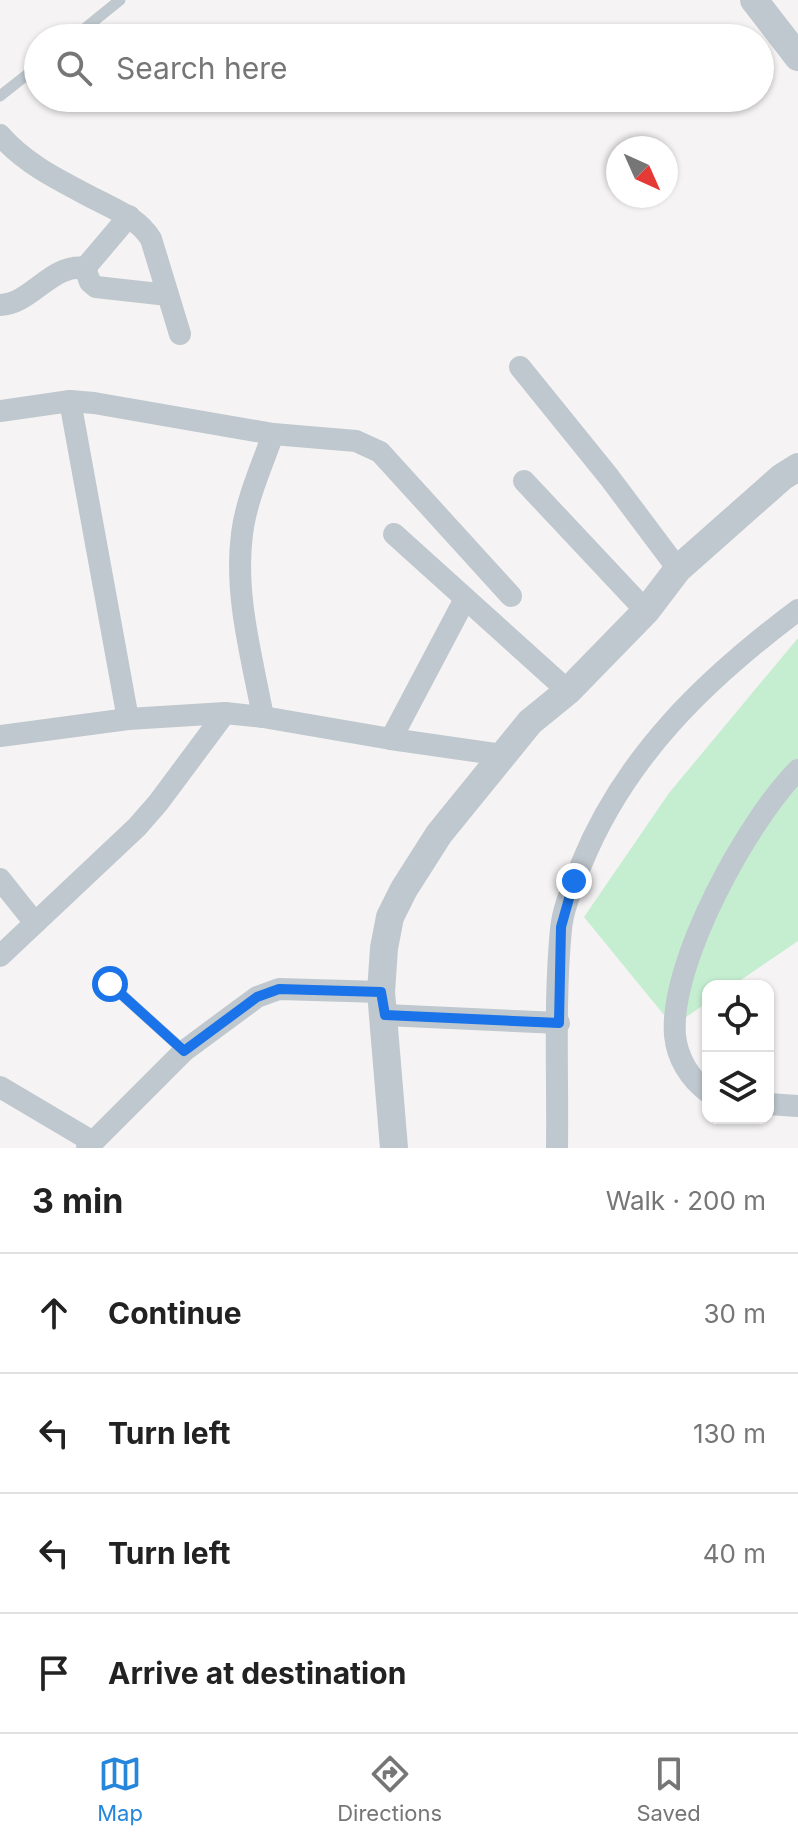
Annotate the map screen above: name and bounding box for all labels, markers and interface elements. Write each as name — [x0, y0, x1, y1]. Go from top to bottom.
search box — [24, 24, 774, 112]
icon: search — [52, 46, 96, 90]
text: Search here — [116, 50, 288, 86]
north arrow — [606, 136, 678, 208]
route end — [556, 863, 592, 899]
route start — [92, 966, 128, 1002]
map controls — [702, 980, 774, 1124]
button: locate — [702, 980, 774, 1052]
button: layers — [702, 1052, 774, 1124]
text: 3 min — [32, 1180, 123, 1221]
text: Walk · 200 m — [606, 1185, 766, 1216]
icon: ahead — [32, 1291, 76, 1335]
text: Continue — [108, 1295, 242, 1331]
text: 30 m — [703, 1298, 766, 1329]
icon: left — [32, 1411, 76, 1455]
text: Turn left — [108, 1415, 230, 1451]
text: 130 m — [693, 1418, 766, 1449]
icon: left — [32, 1531, 76, 1575]
text: Turn left — [108, 1535, 230, 1571]
text: 40 m — [703, 1538, 766, 1569]
icon: arrive — [32, 1651, 76, 1695]
text: Arrive at destination — [108, 1655, 406, 1691]
tab: Map — [97, 1752, 143, 1826]
tab: Directions — [337, 1752, 442, 1826]
tab: Saved — [636, 1752, 701, 1826]

